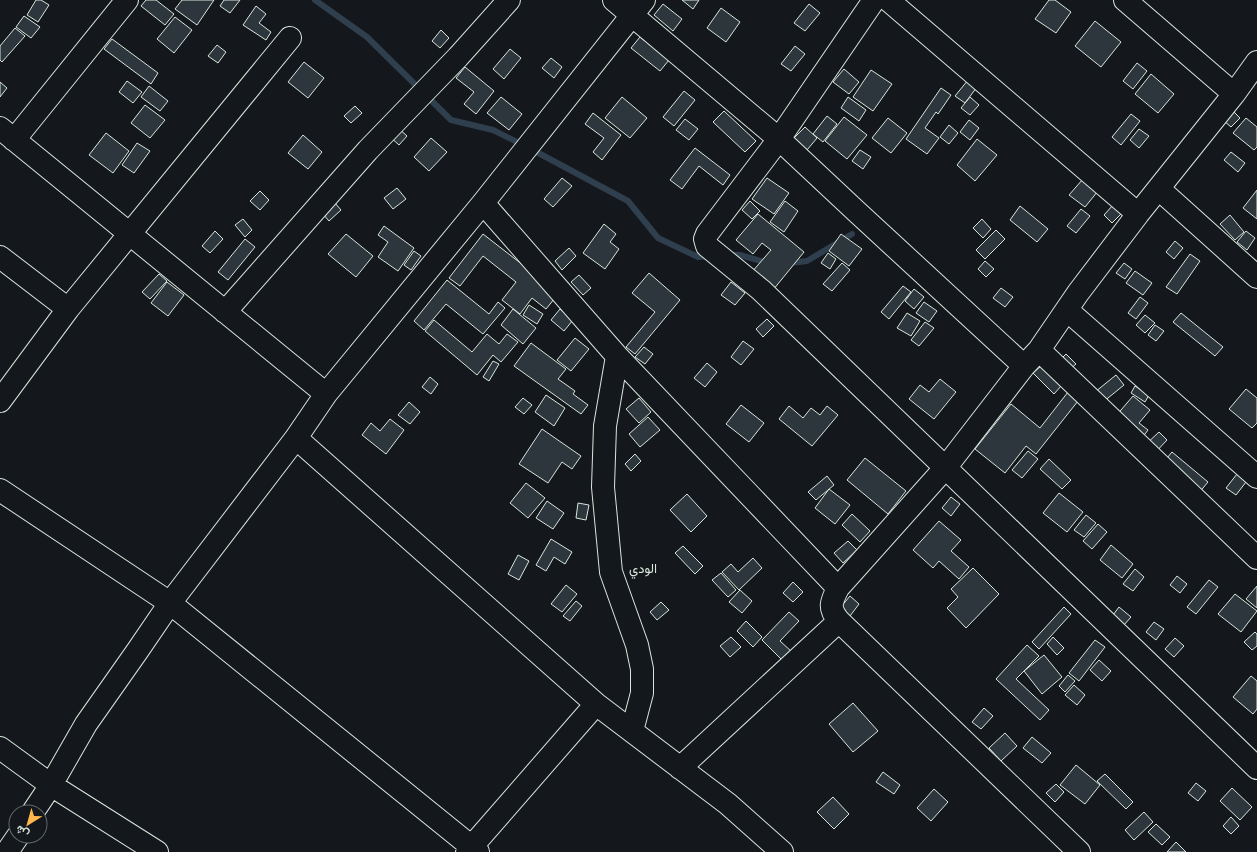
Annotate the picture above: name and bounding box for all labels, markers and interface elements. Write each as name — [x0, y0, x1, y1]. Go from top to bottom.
district label: الودي — [629, 561, 657, 579]
north arrow — [8, 804, 48, 844]
text: ش — [13, 822, 31, 841]

